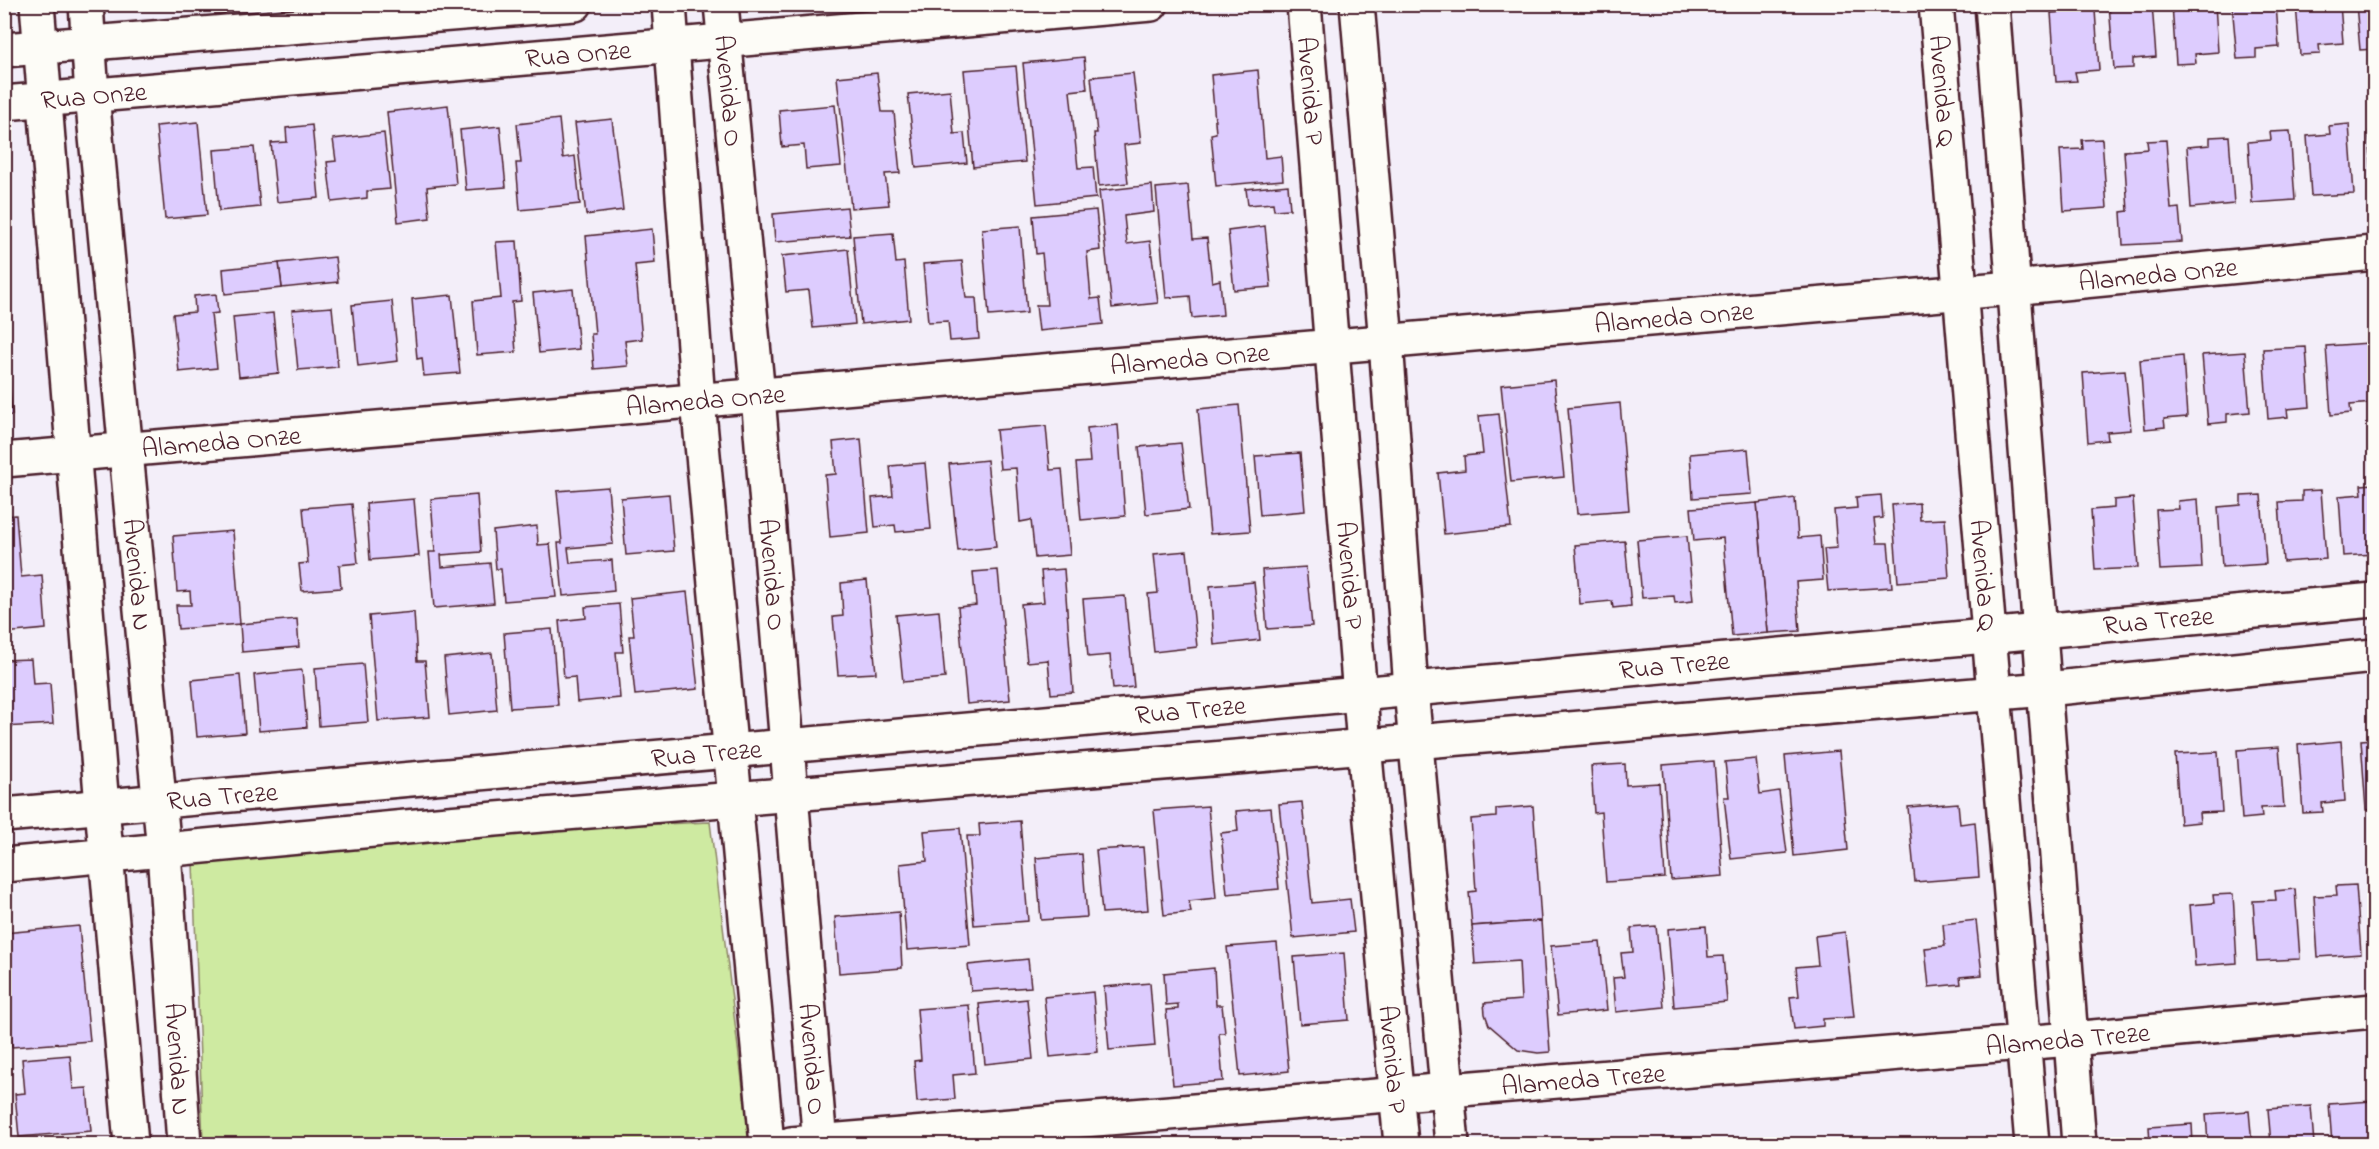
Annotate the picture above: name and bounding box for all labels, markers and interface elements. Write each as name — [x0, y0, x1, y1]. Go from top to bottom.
street label: Rua Onze — [524, 32, 634, 80]
street label: Avenida O — [702, 33, 751, 149]
street label: Avenida Q — [1917, 33, 1965, 149]
street label: Avenida P — [1285, 35, 1332, 147]
street label: Rua Onze — [39, 74, 149, 122]
street label: Alameda Onze — [2077, 249, 2241, 303]
street label: Alameda Onze — [1593, 293, 1756, 346]
street label: Alameda Onze — [1109, 335, 1272, 387]
street label: Alameda Onze — [624, 376, 788, 429]
street label: Alameda Onze — [140, 418, 304, 470]
street label: Avenida N — [110, 517, 160, 633]
street label: Avenida O — [746, 517, 794, 632]
street label: Avenida Q — [1957, 518, 2006, 633]
street label: Avenida P — [1324, 520, 1372, 631]
street label: Rua Treze — [2101, 598, 2216, 647]
street label: Rua Treze — [1617, 643, 1732, 692]
street label: Rua Treze — [1133, 687, 1249, 737]
street label: Rua Treze — [649, 731, 764, 780]
street label: Rua Treze — [165, 774, 280, 823]
street label: Avenida N — [152, 1001, 199, 1117]
street label: Avenida O — [786, 1002, 835, 1117]
street label: Avenida P — [1366, 1004, 1415, 1115]
street label: Alameda Treze — [1984, 1015, 2153, 1068]
street label: Alameda Treze — [1500, 1055, 1668, 1108]

